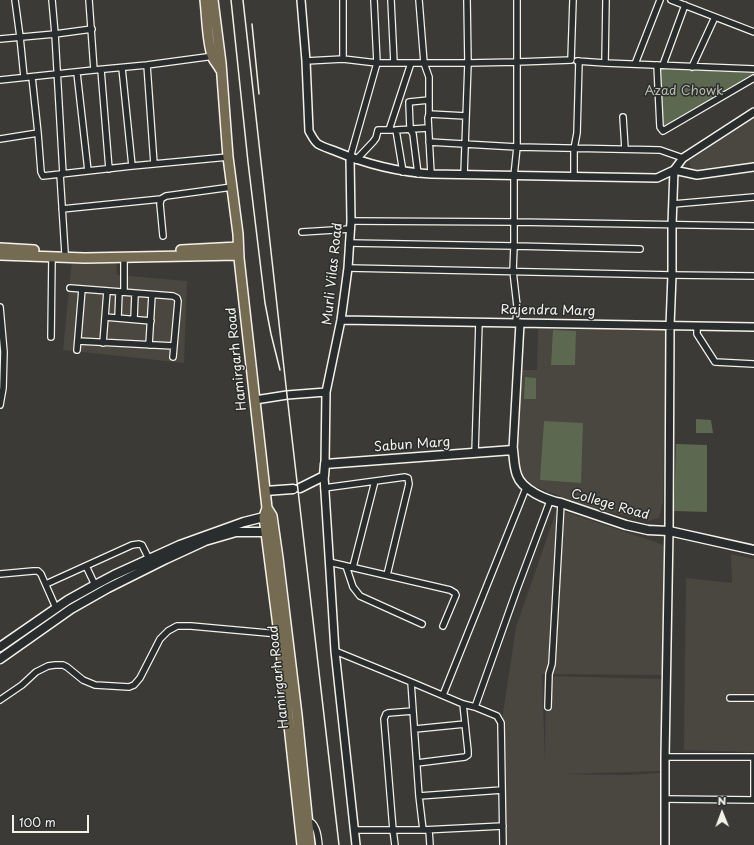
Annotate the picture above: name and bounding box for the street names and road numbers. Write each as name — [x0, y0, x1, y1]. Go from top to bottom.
street label: Murli Vilas Road — [320, 222, 346, 326]
street label: Rajendra Marg — [501, 302, 595, 320]
street label: Hamirgarh Road — [224, 307, 250, 411]
street label: Sabun Marg — [373, 435, 451, 455]
street label: College Road — [569, 486, 651, 524]
street label: Hamirgarh Road — [266, 625, 292, 729]

